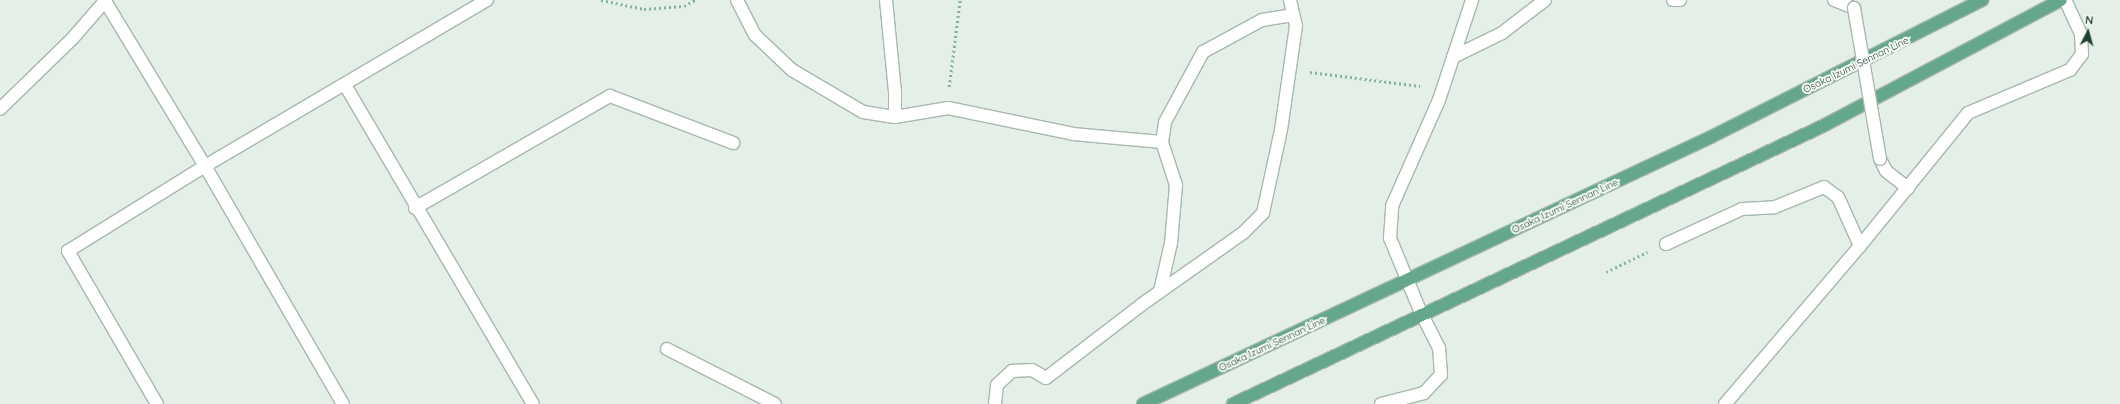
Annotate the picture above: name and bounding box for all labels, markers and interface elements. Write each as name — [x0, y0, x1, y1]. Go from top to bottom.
north arrow — [2068, 12, 2108, 52]
text: N — [2084, 13, 2094, 27]
street label: Osaka Izumi Sennan Line — [1801, 34, 1911, 96]
street label: Osaka Izumi Sennan Line — [1510, 176, 1620, 236]
street label: Osaka Izumi Sennan Line — [1217, 314, 1327, 374]

